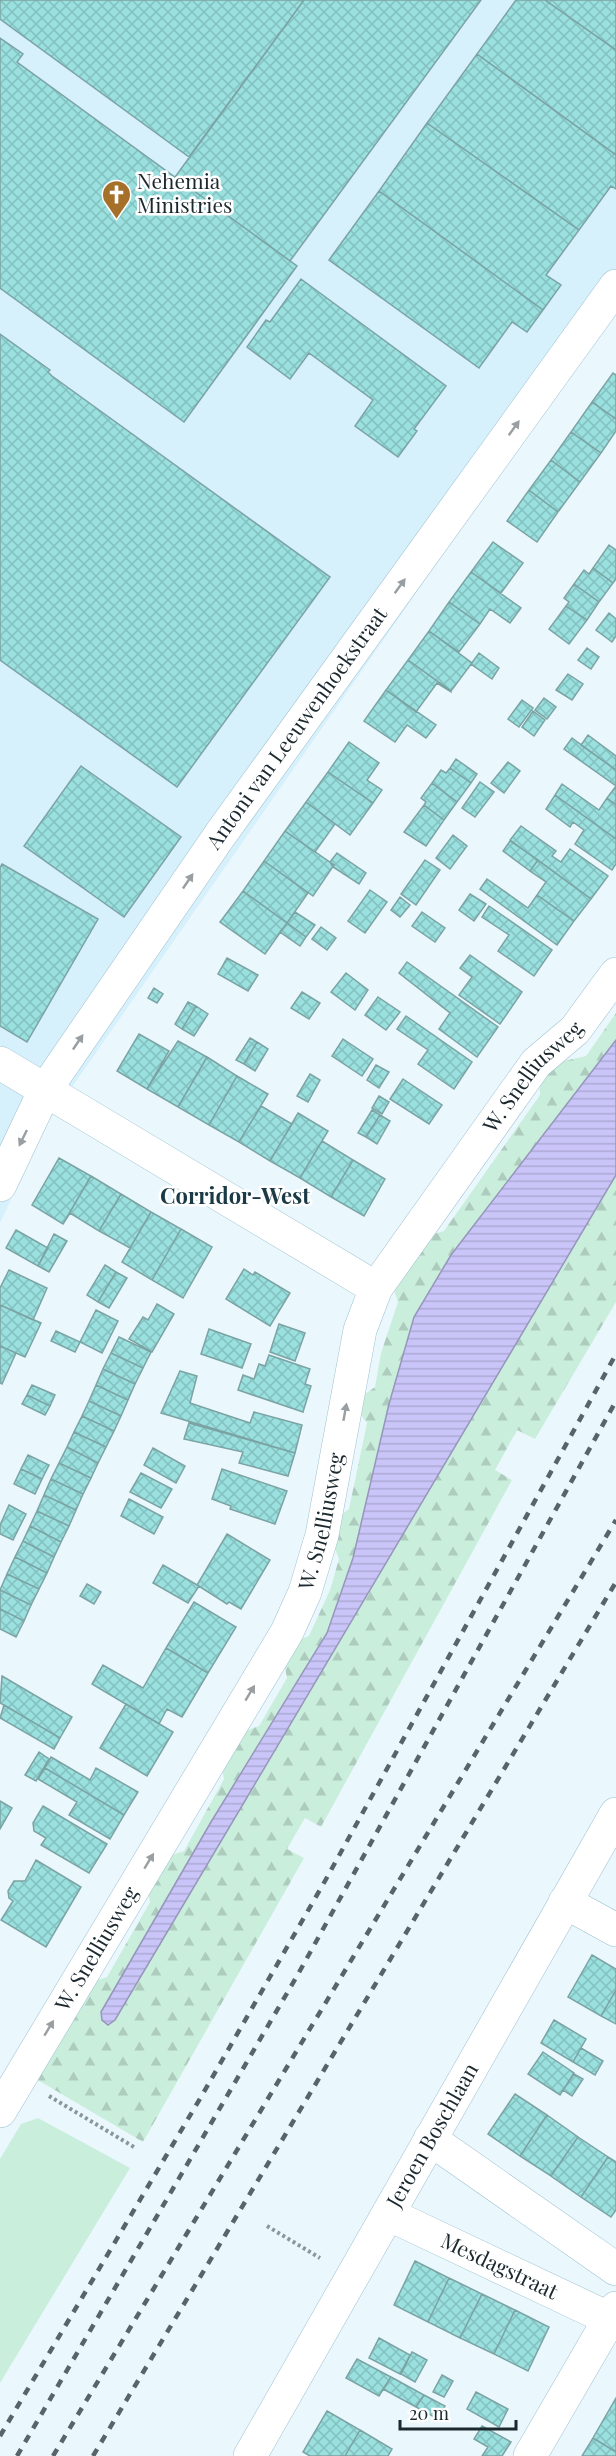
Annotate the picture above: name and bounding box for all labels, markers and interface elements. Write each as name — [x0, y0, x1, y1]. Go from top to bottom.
place label: Nehemia Ministries — [137, 166, 232, 218]
church icon: Nehemia Ministries — [100, 178, 132, 220]
one-way arrow — [508, 420, 520, 436]
one-way arrow — [393, 578, 405, 593]
street label: Antoni van Leeuwenhoekstraat — [198, 600, 393, 855]
one-way arrow — [182, 873, 193, 889]
street label: W. Snelliusweg — [475, 1015, 589, 1138]
one-way arrow — [72, 1034, 83, 1050]
one-way arrow — [18, 1129, 27, 1146]
district label: Corridor-West — [160, 1180, 310, 1210]
one-way arrow — [341, 1403, 350, 1422]
street label: W. Snelliusweg — [290, 1450, 349, 1594]
one-way arrow — [244, 1685, 255, 1701]
one-way arrow — [144, 1853, 155, 1869]
street label: W. Snelliusweg — [47, 1880, 144, 2016]
one-way arrow — [44, 2020, 55, 2036]
street label: Jeroen Boschlaan — [378, 2057, 484, 2213]
street label: Mesdagstraat — [437, 2225, 564, 2305]
scale bar — [400, 2393, 516, 2431]
text: 20 m — [409, 2401, 449, 2425]

